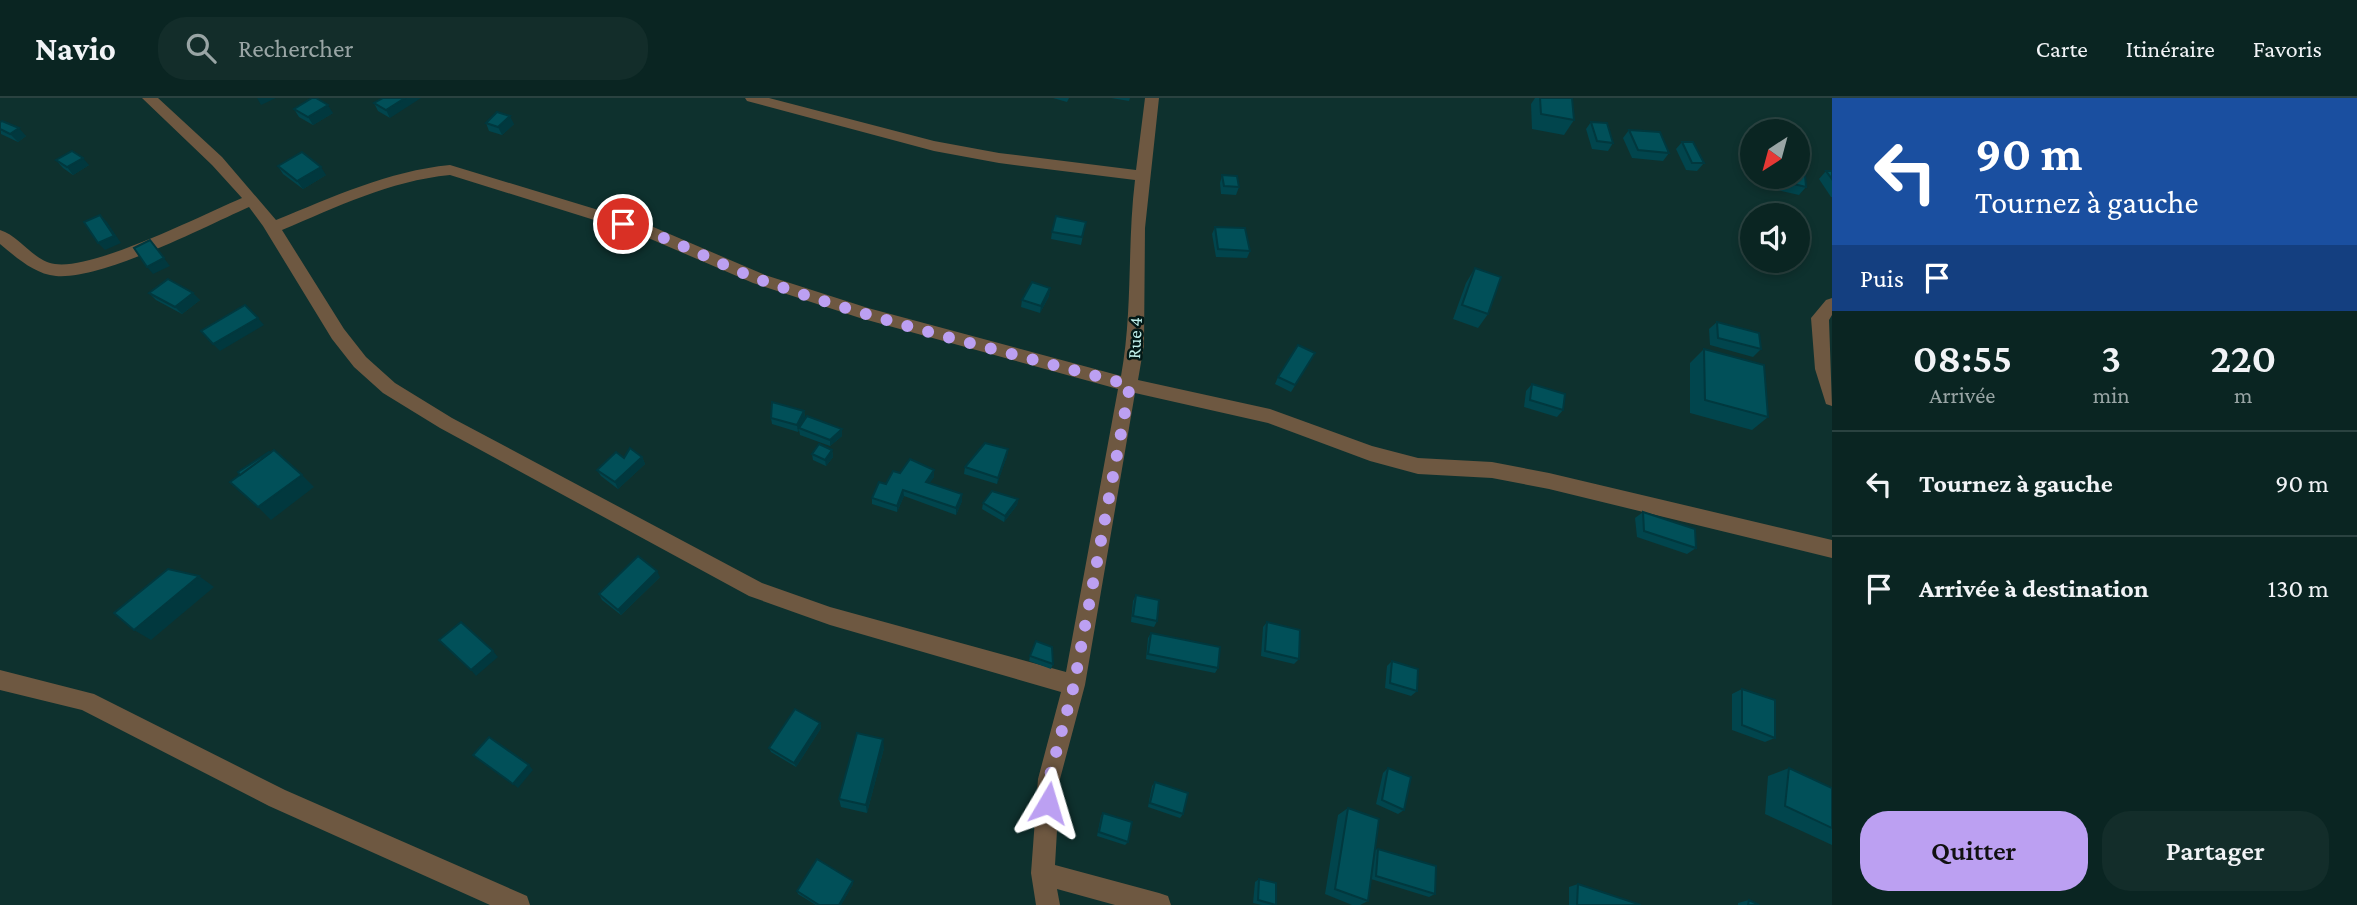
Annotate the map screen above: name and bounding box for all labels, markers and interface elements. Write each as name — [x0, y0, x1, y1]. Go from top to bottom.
search box — [158, 17, 648, 80]
icon: search — [182, 29, 220, 67]
text: Navio — [35, 30, 116, 67]
text: Rechercher — [238, 34, 354, 63]
text: Carte — [2036, 35, 2088, 62]
text: Itinéraire — [2126, 35, 2215, 62]
text: Favoris — [2253, 35, 2322, 62]
north arrow — [1740, 119, 1810, 189]
map controls — [1740, 119, 1810, 273]
icon: left — [1860, 126, 1951, 217]
text: 90 m — [1975, 126, 2082, 181]
text: Tournez à gauche — [1975, 184, 2198, 220]
pin — [593, 194, 653, 254]
button: sound — [1740, 203, 1810, 273]
icon: arrive — [604, 205, 642, 243]
icon: arrive — [1918, 259, 1956, 297]
text: Puis — [1860, 264, 1904, 293]
street label: Rue 4 — [1123, 317, 1146, 360]
text: 08:55 — [1913, 334, 2012, 381]
text: 3 — [2101, 334, 2121, 381]
text: 220 — [2210, 334, 2276, 381]
text: Arrivée — [1929, 382, 1995, 408]
text: min — [2093, 382, 2130, 408]
text: m — [2234, 382, 2253, 408]
icon: left — [1860, 465, 1898, 503]
text: Tournez à gauche — [1919, 469, 2113, 498]
text: 90 m — [2275, 469, 2329, 498]
icon: arrive — [1860, 570, 1898, 608]
text: Arrivée à destination — [1919, 574, 2149, 603]
text: 130 m — [2268, 574, 2329, 603]
position arrow — [1011, 766, 1085, 840]
button: Quitter — [1860, 811, 2088, 891]
button: Partager — [2102, 811, 2329, 891]

